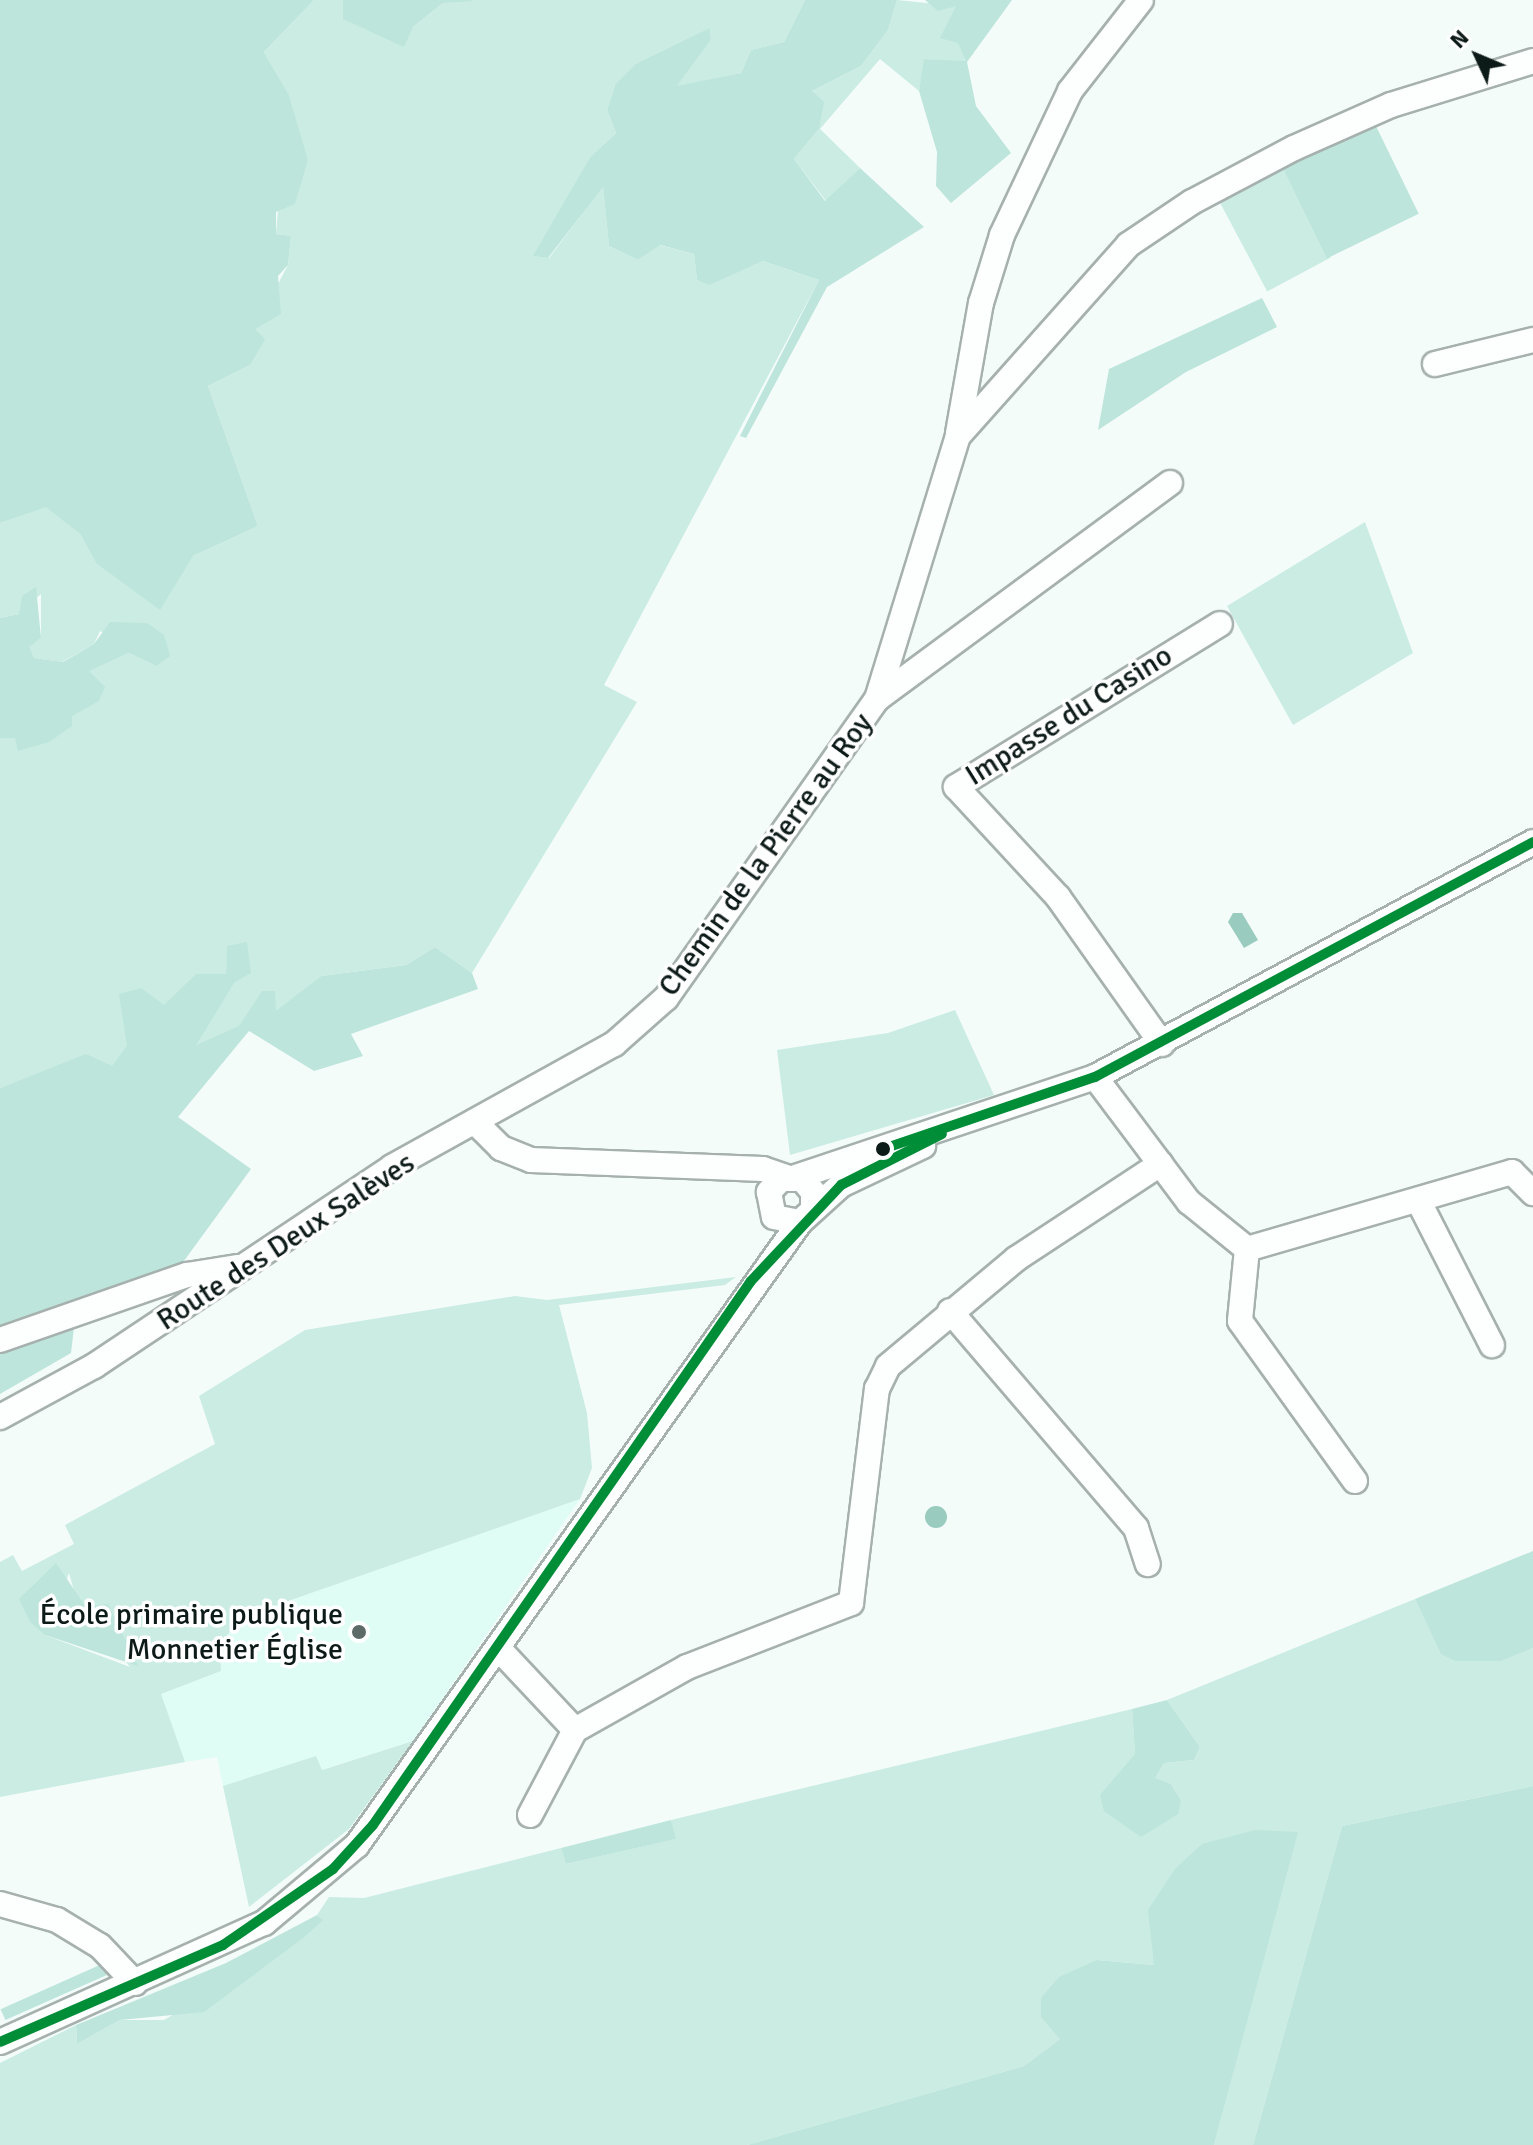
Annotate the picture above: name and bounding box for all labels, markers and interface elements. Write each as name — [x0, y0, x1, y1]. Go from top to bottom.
north arrow — [1437, 16, 1517, 96]
text: N — [1444, 24, 1474, 54]
street label: Impasse du Casino — [959, 638, 1179, 794]
street label: Chemin de la Pierre au Roy — [651, 707, 881, 1003]
unlabelled marker — [875, 1141, 891, 1157]
street label: Route des Deux Salèves — [150, 1145, 422, 1339]
place label: École primaire publique Monnetier Église — [40, 1597, 343, 1668]
marker: École primaire publique Monnetier Église — [350, 1623, 368, 1641]

